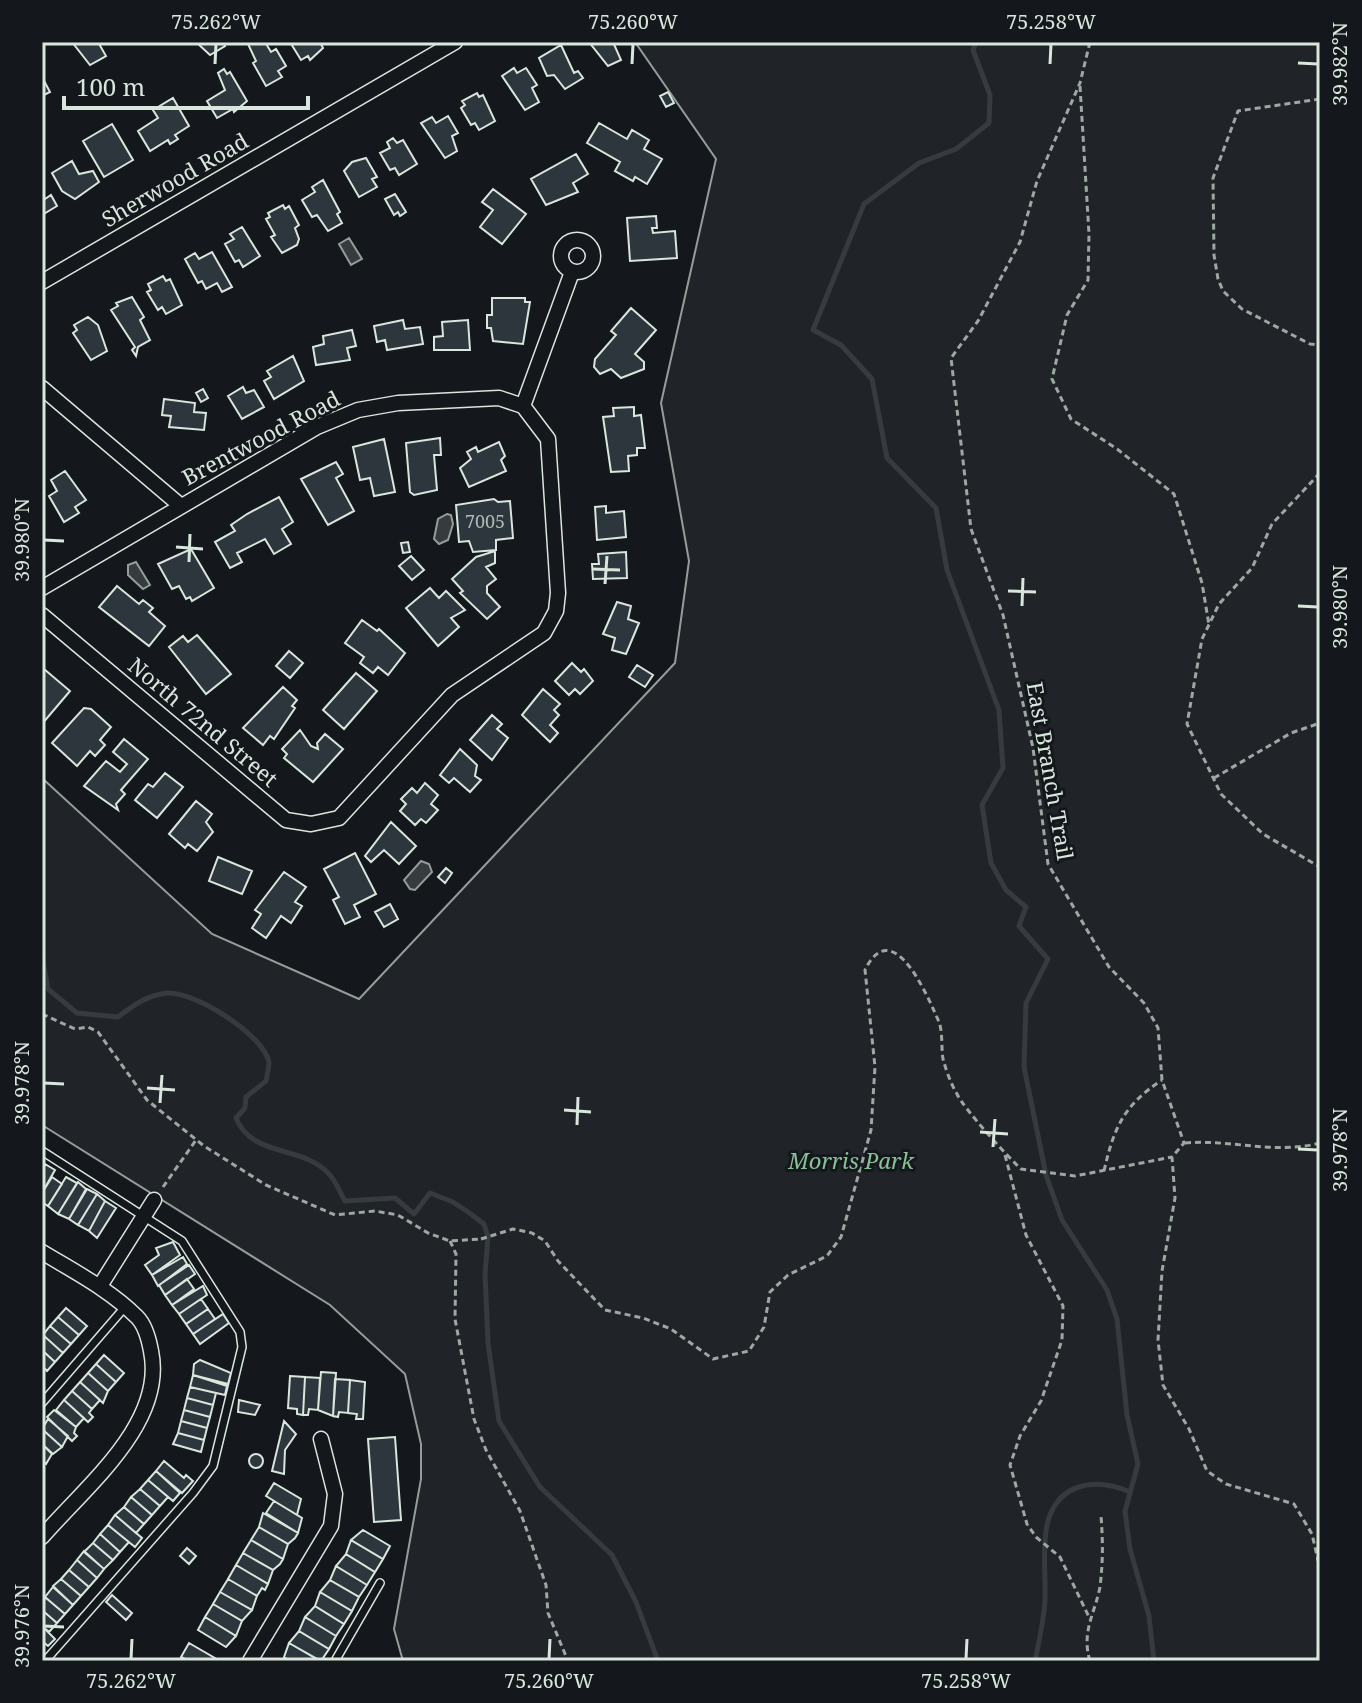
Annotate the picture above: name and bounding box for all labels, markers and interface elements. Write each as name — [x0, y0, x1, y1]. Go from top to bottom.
text: 75.262°W — [171, 8, 261, 35]
text: 75.260°W — [588, 8, 678, 35]
text: 75.258°W — [1006, 8, 1096, 35]
text: 39.982°N — [1326, 22, 1353, 106]
scale bar — [64, 60, 308, 110]
text: 100 m — [76, 70, 145, 103]
street label: Sherwood Road — [96, 125, 254, 233]
street label: Brentwood Road — [176, 383, 345, 491]
text: 39.980°N — [8, 498, 35, 582]
house number: 7005 — [465, 509, 505, 533]
text: 39.980°N — [1326, 565, 1353, 649]
street label: North 72nd Street — [123, 650, 285, 793]
street label: East Branch Trail — [1021, 679, 1081, 862]
text: 39.978°N — [8, 1041, 35, 1125]
text: 39.978°N — [1326, 1108, 1353, 1192]
park label: Morris Park — [787, 1145, 915, 1175]
text: 39.976°N — [8, 1584, 35, 1668]
text: 75.262°W — [86, 1667, 176, 1694]
text: 75.260°W — [504, 1667, 594, 1694]
text: 75.258°W — [921, 1667, 1011, 1694]

